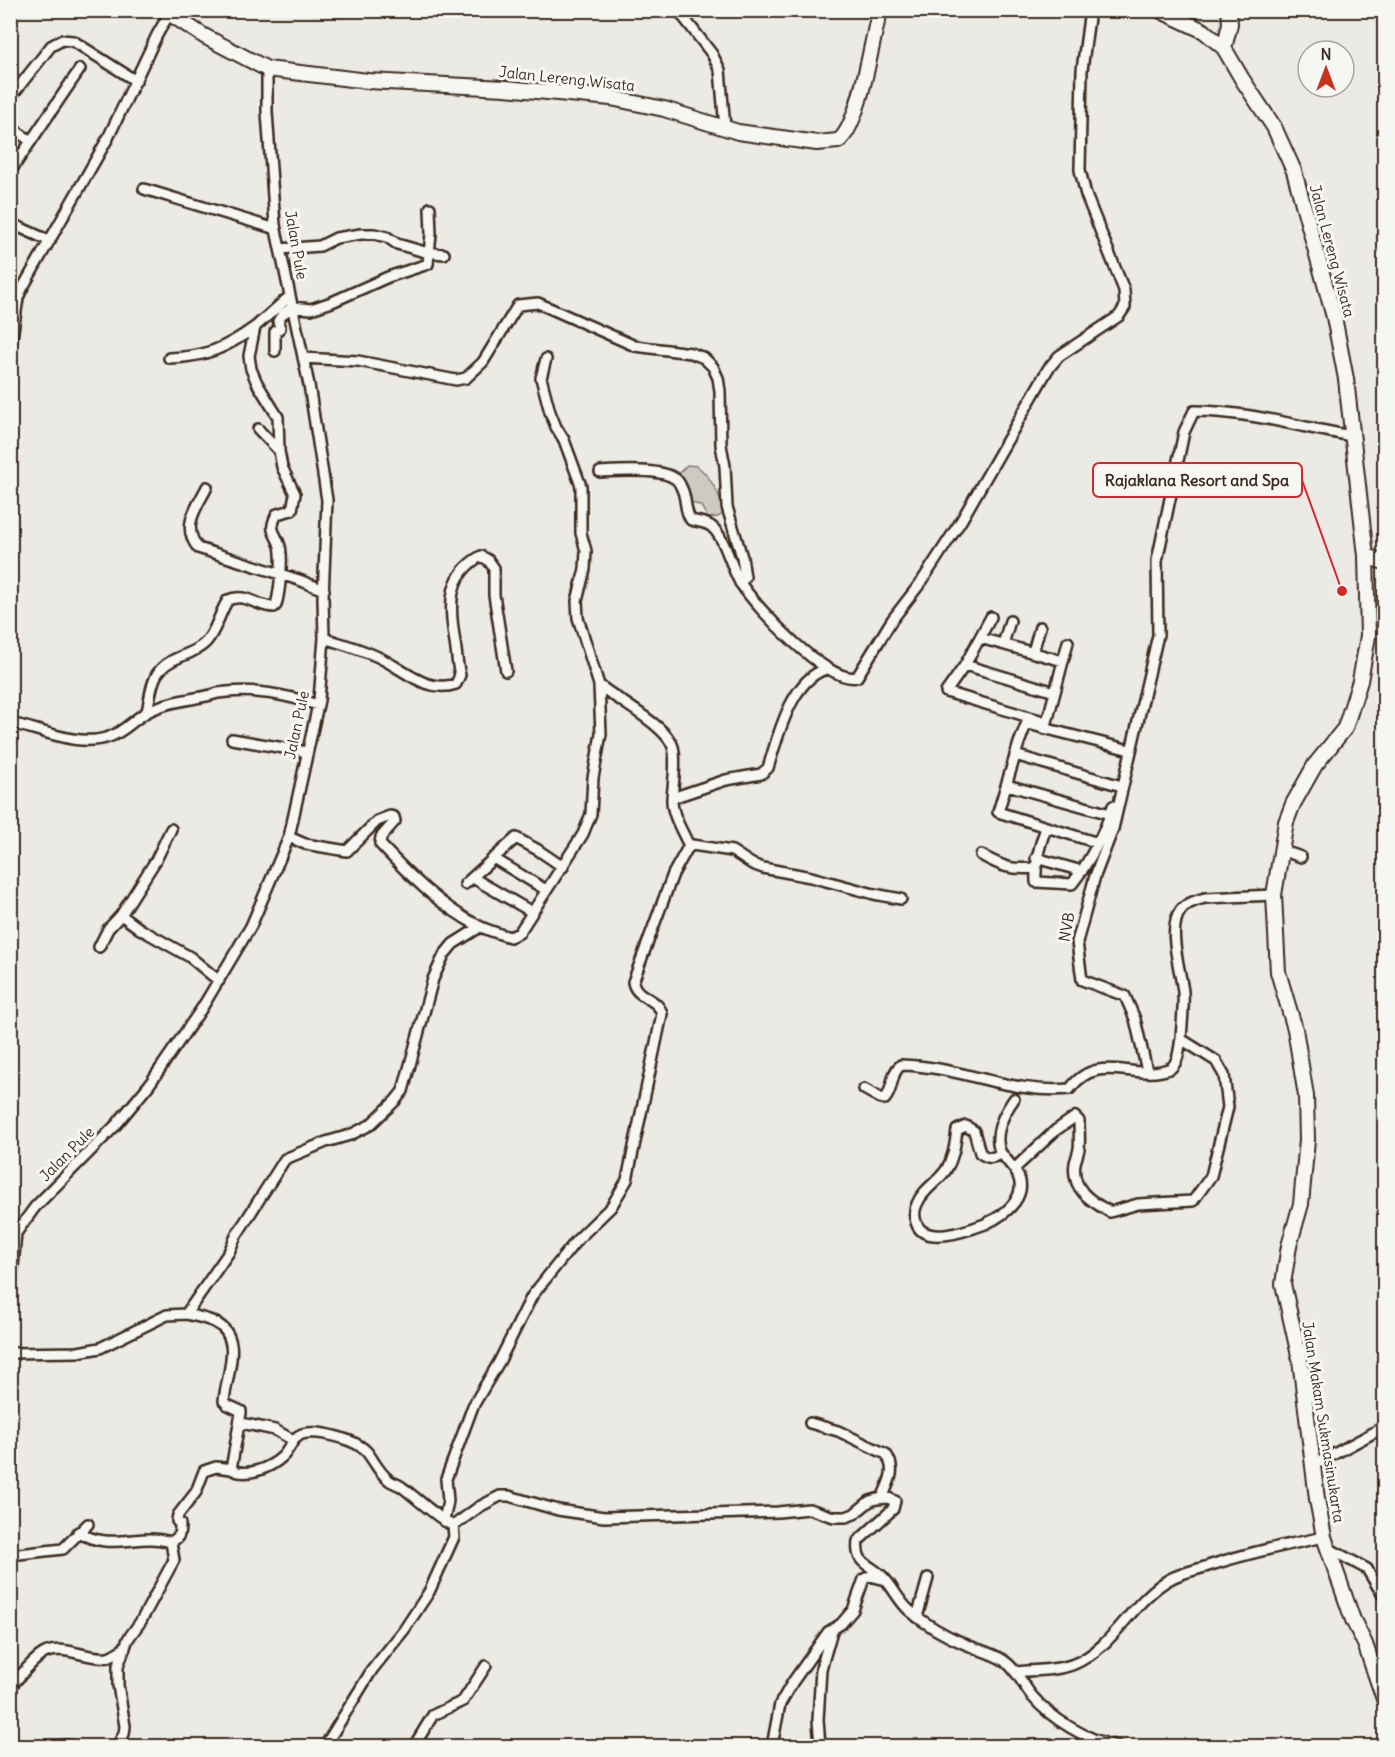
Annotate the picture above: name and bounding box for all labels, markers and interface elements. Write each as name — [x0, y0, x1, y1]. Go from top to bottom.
north arrow — [1296, 39, 1356, 99]
text: N — [1320, 44, 1332, 64]
street label: Jalan Lereng Wisata — [498, 62, 636, 95]
street label: Jalan Lereng Wisata — [1306, 182, 1359, 320]
street label: Jalan Pule — [281, 209, 312, 281]
callout: Rajaklana Resort and Spa — [1093, 463, 1302, 497]
text: Rajaklana Resort and Spa — [1105, 470, 1289, 491]
street label: Jalan Pule — [280, 689, 313, 761]
street label: NVB — [1055, 911, 1078, 943]
street label: Jalan Pule — [35, 1122, 98, 1185]
street label: Jalan Makam Sukmasinukarta — [1298, 1320, 1349, 1524]

